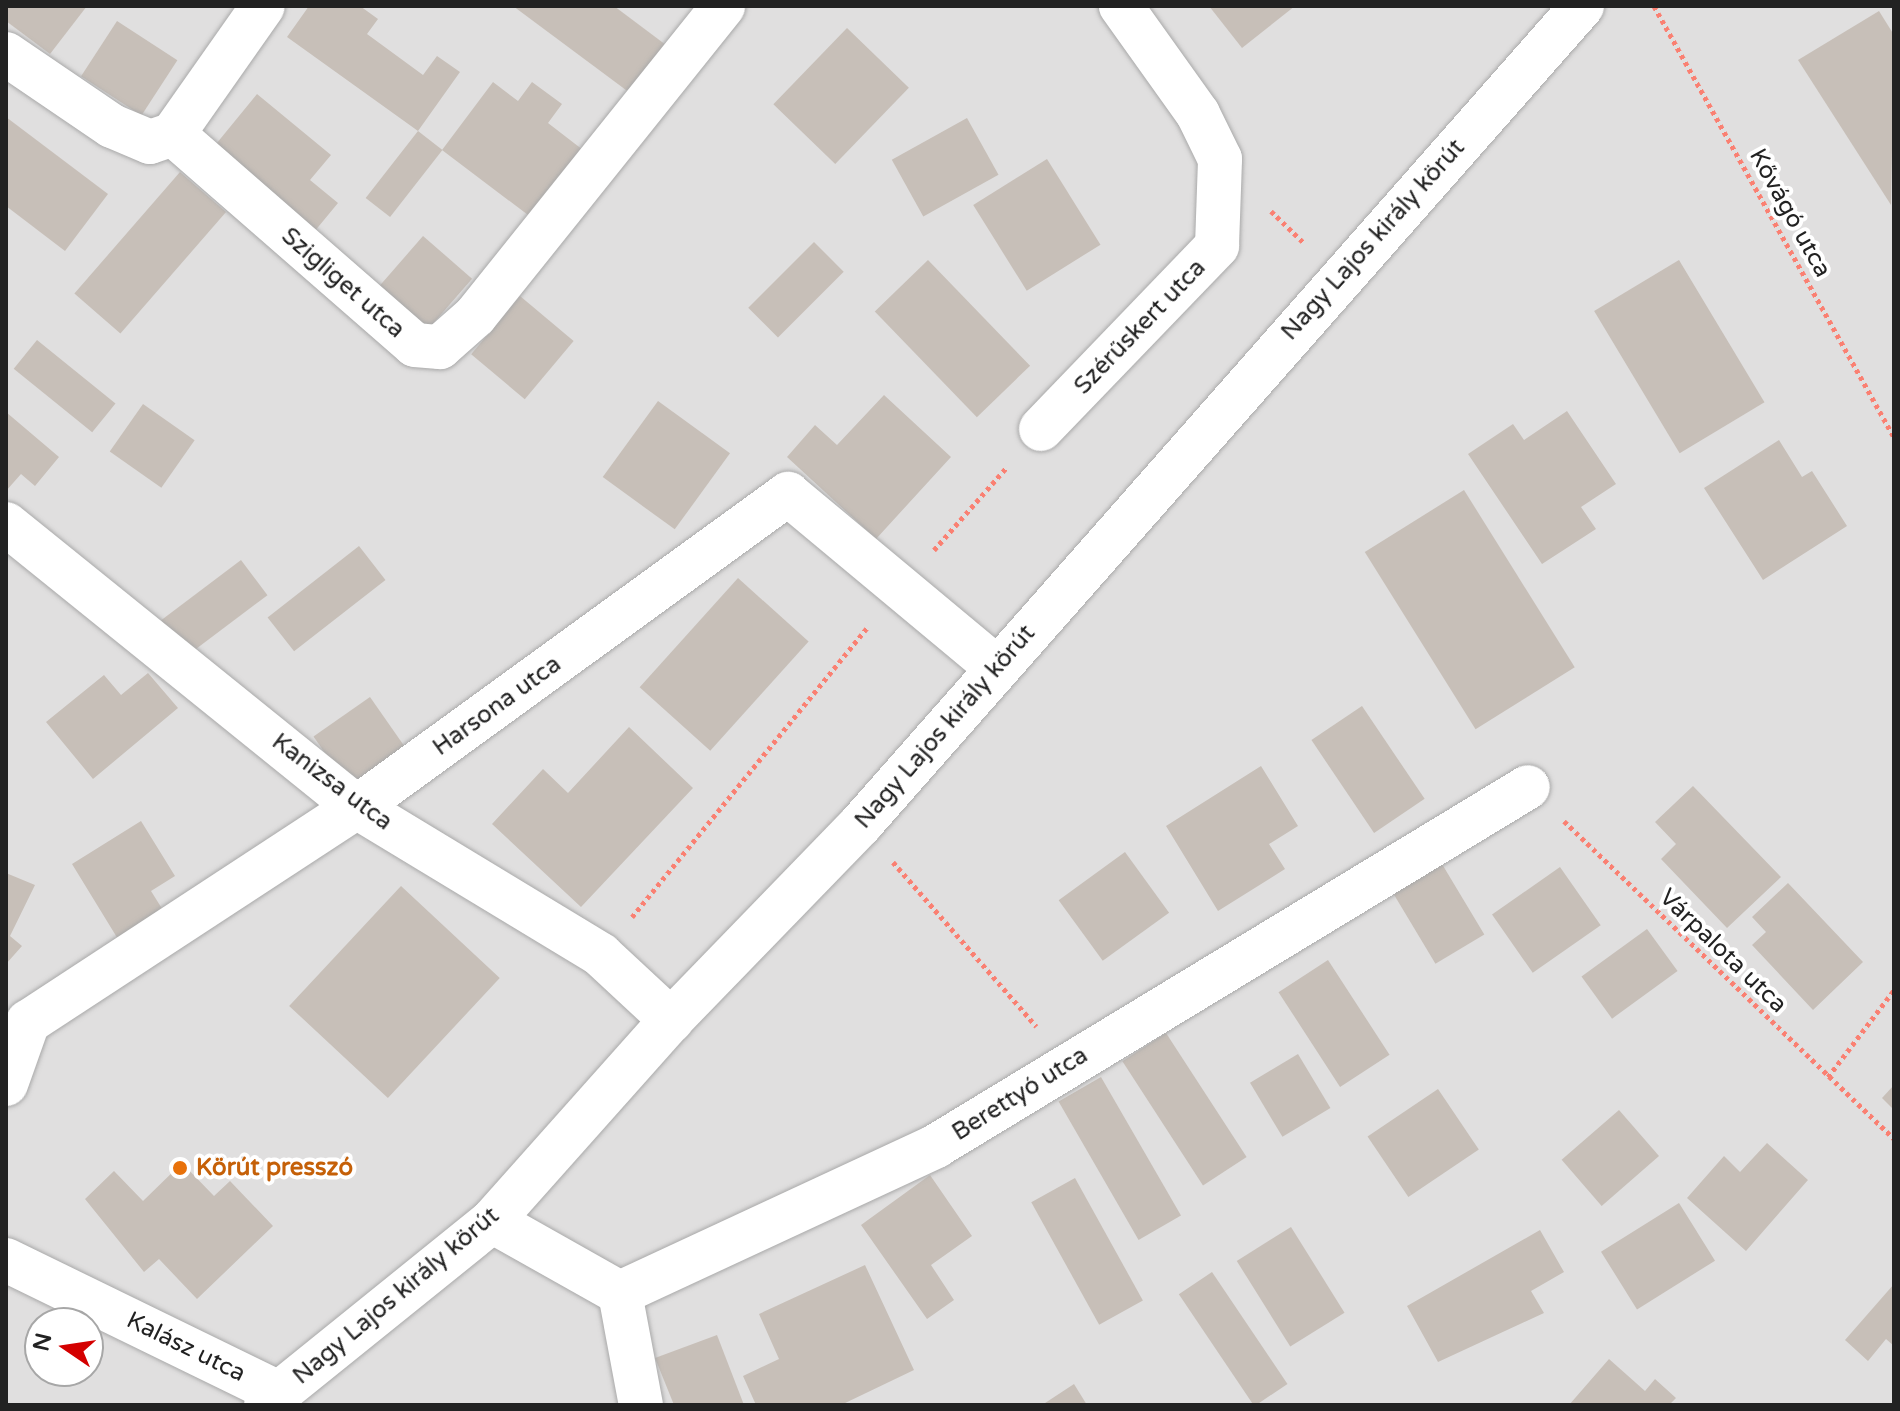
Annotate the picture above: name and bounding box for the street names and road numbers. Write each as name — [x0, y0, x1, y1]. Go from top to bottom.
street label: Nagy Lajos király körút — [1275, 134, 1471, 346]
street label: Kővágó utca — [1743, 144, 1837, 282]
street label: Szigliget utca — [276, 222, 410, 344]
street label: Szérűskert utca — [1068, 253, 1212, 401]
street label: Nagy Lajos király körút — [849, 619, 1041, 835]
street label: Harsona utca — [427, 650, 567, 762]
street label: Kanizsa utca — [266, 727, 398, 837]
street label: Várpalota utca — [1653, 883, 1793, 1019]
street label: Berettyó utca — [947, 1041, 1093, 1147]
street label: Nagy Lajos király körút — [287, 1201, 505, 1391]
street label: Kalász utca — [122, 1306, 250, 1388]

